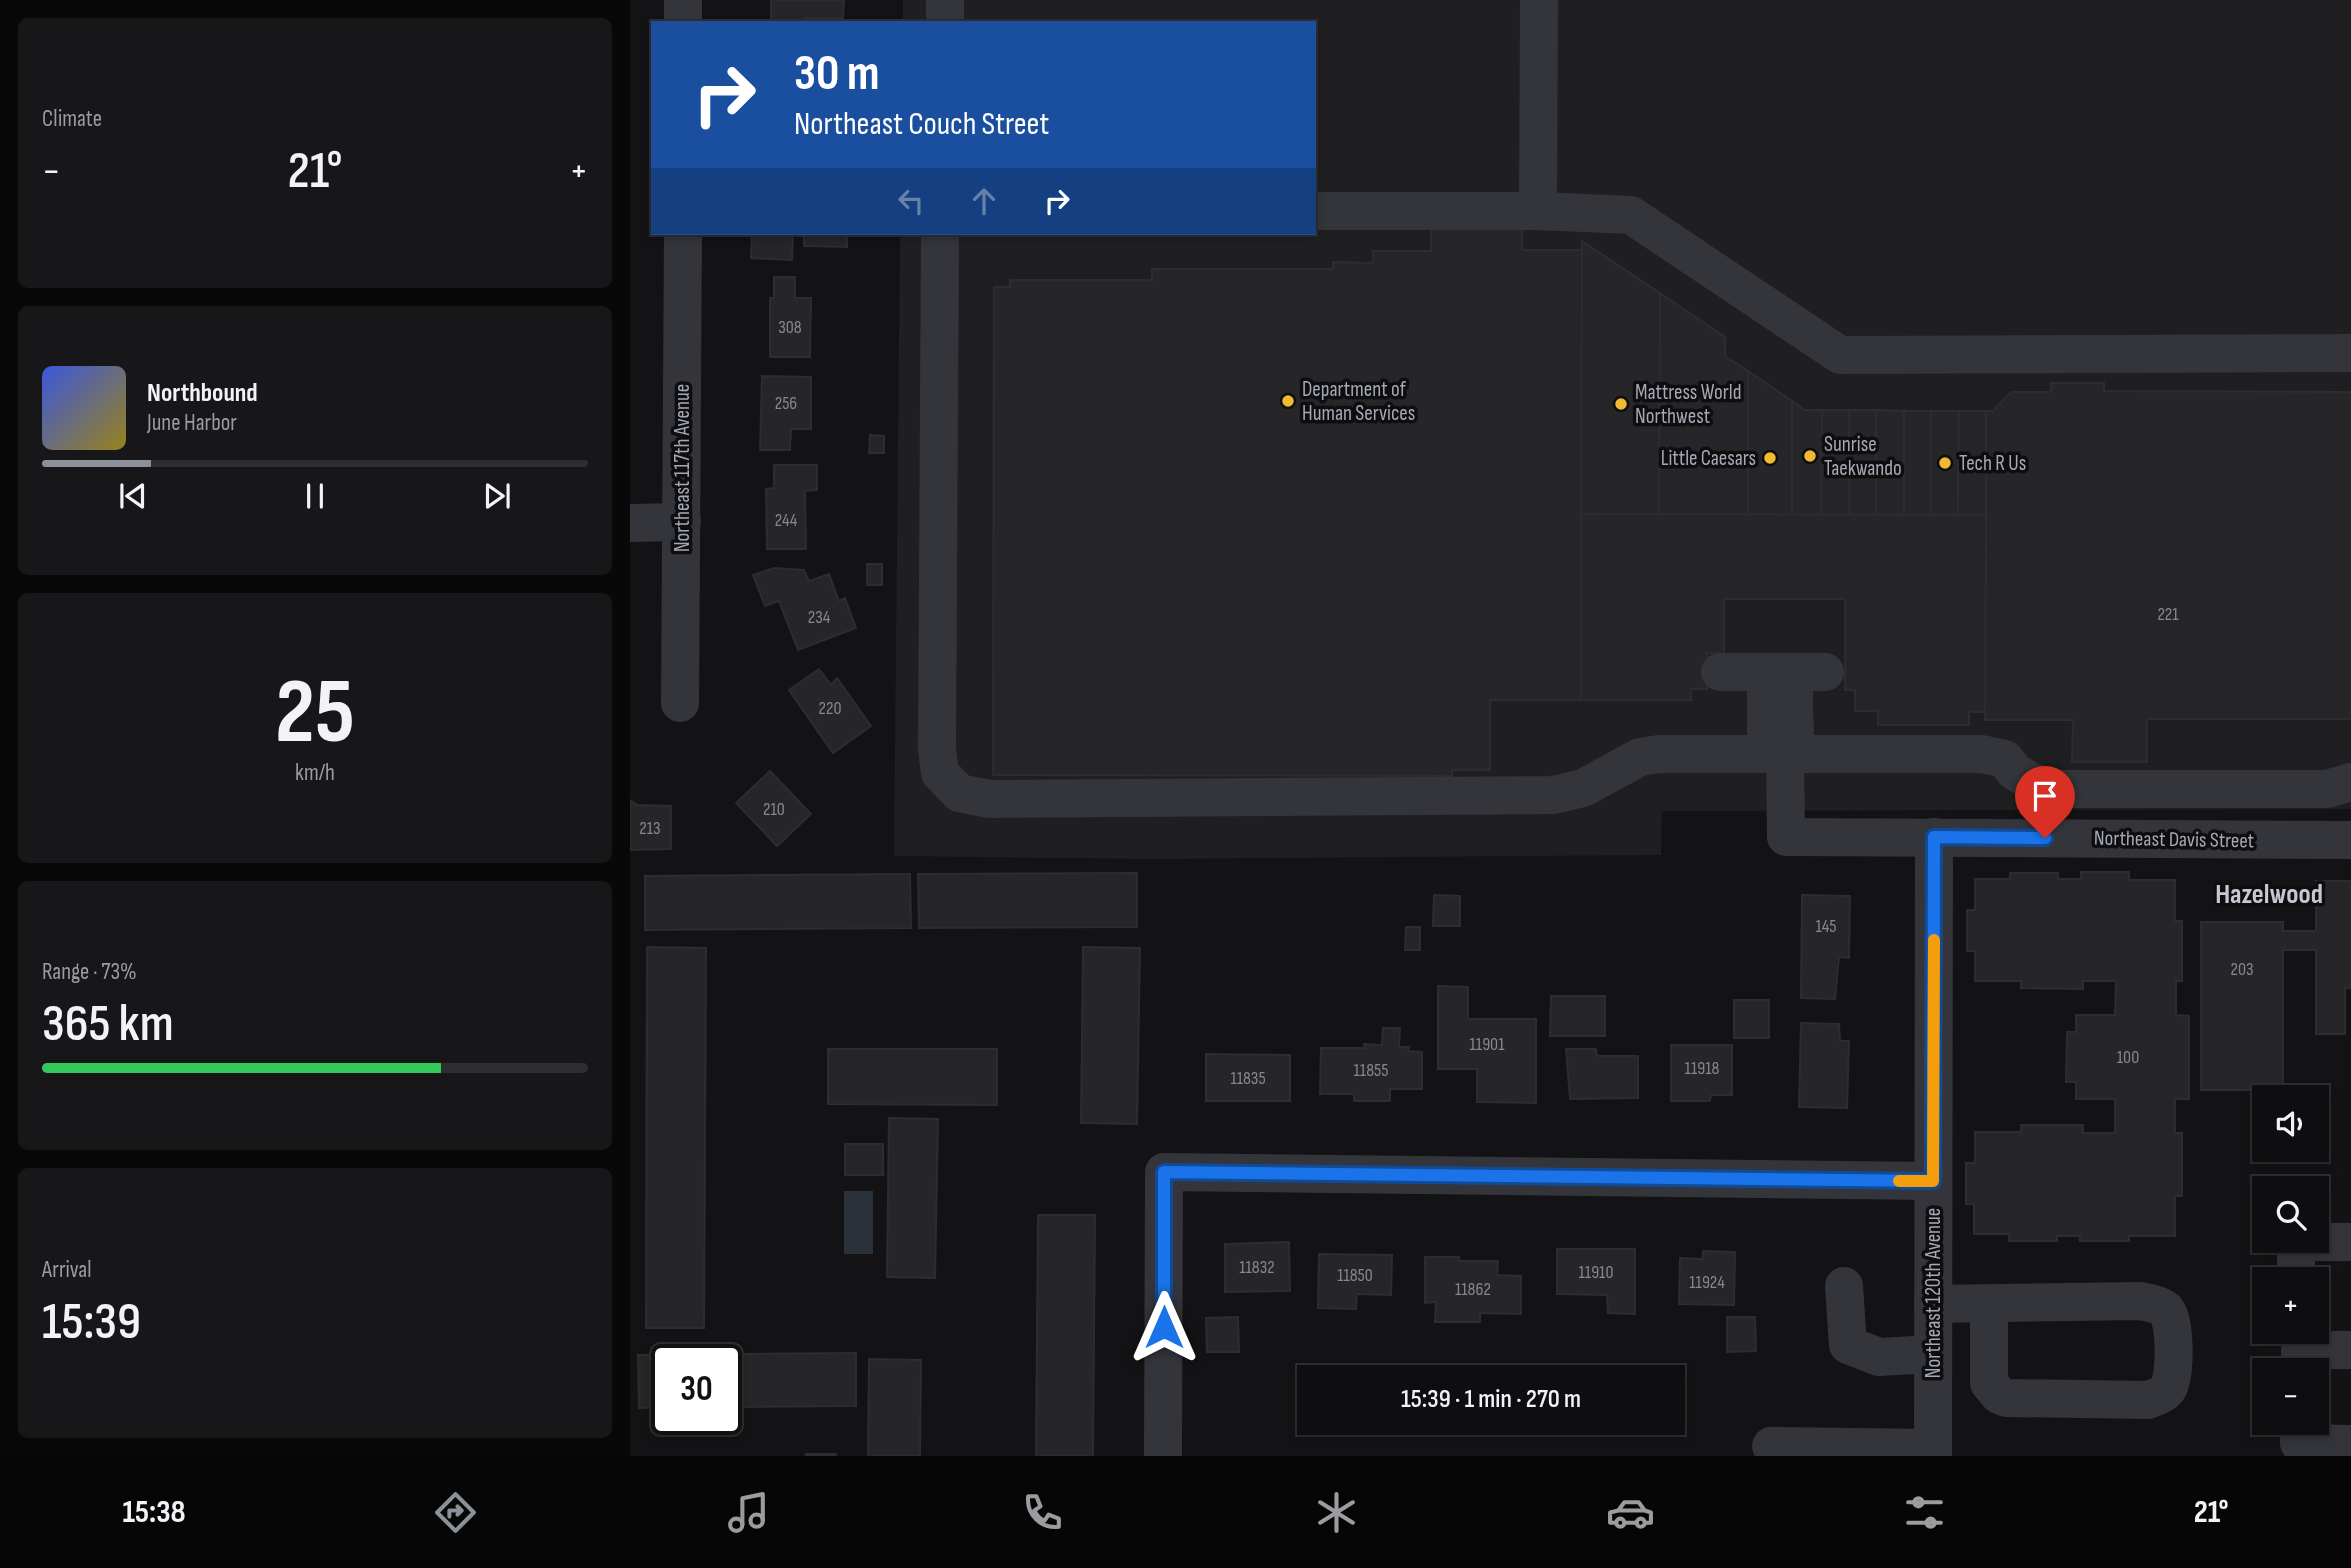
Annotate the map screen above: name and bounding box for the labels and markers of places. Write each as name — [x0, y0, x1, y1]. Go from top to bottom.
place label: Department of Human Services — [1302, 377, 1415, 426]
place label: Mattress World Northwest — [1635, 380, 1741, 429]
marker: Department of Human Services — [1280, 393, 1296, 409]
marker: Mattress World Northwest — [1613, 396, 1629, 412]
place label: Sunrise Taekwando — [1824, 432, 1902, 481]
place label: Little Caesars — [1661, 446, 1756, 471]
marker: Sunrise Taekwando — [1802, 448, 1818, 464]
marker: Little Caesars — [1762, 450, 1778, 466]
place label: Tech R Us — [1959, 451, 2026, 476]
marker: Tech R Us — [1937, 455, 1953, 471]
pin — [2015, 766, 2075, 838]

